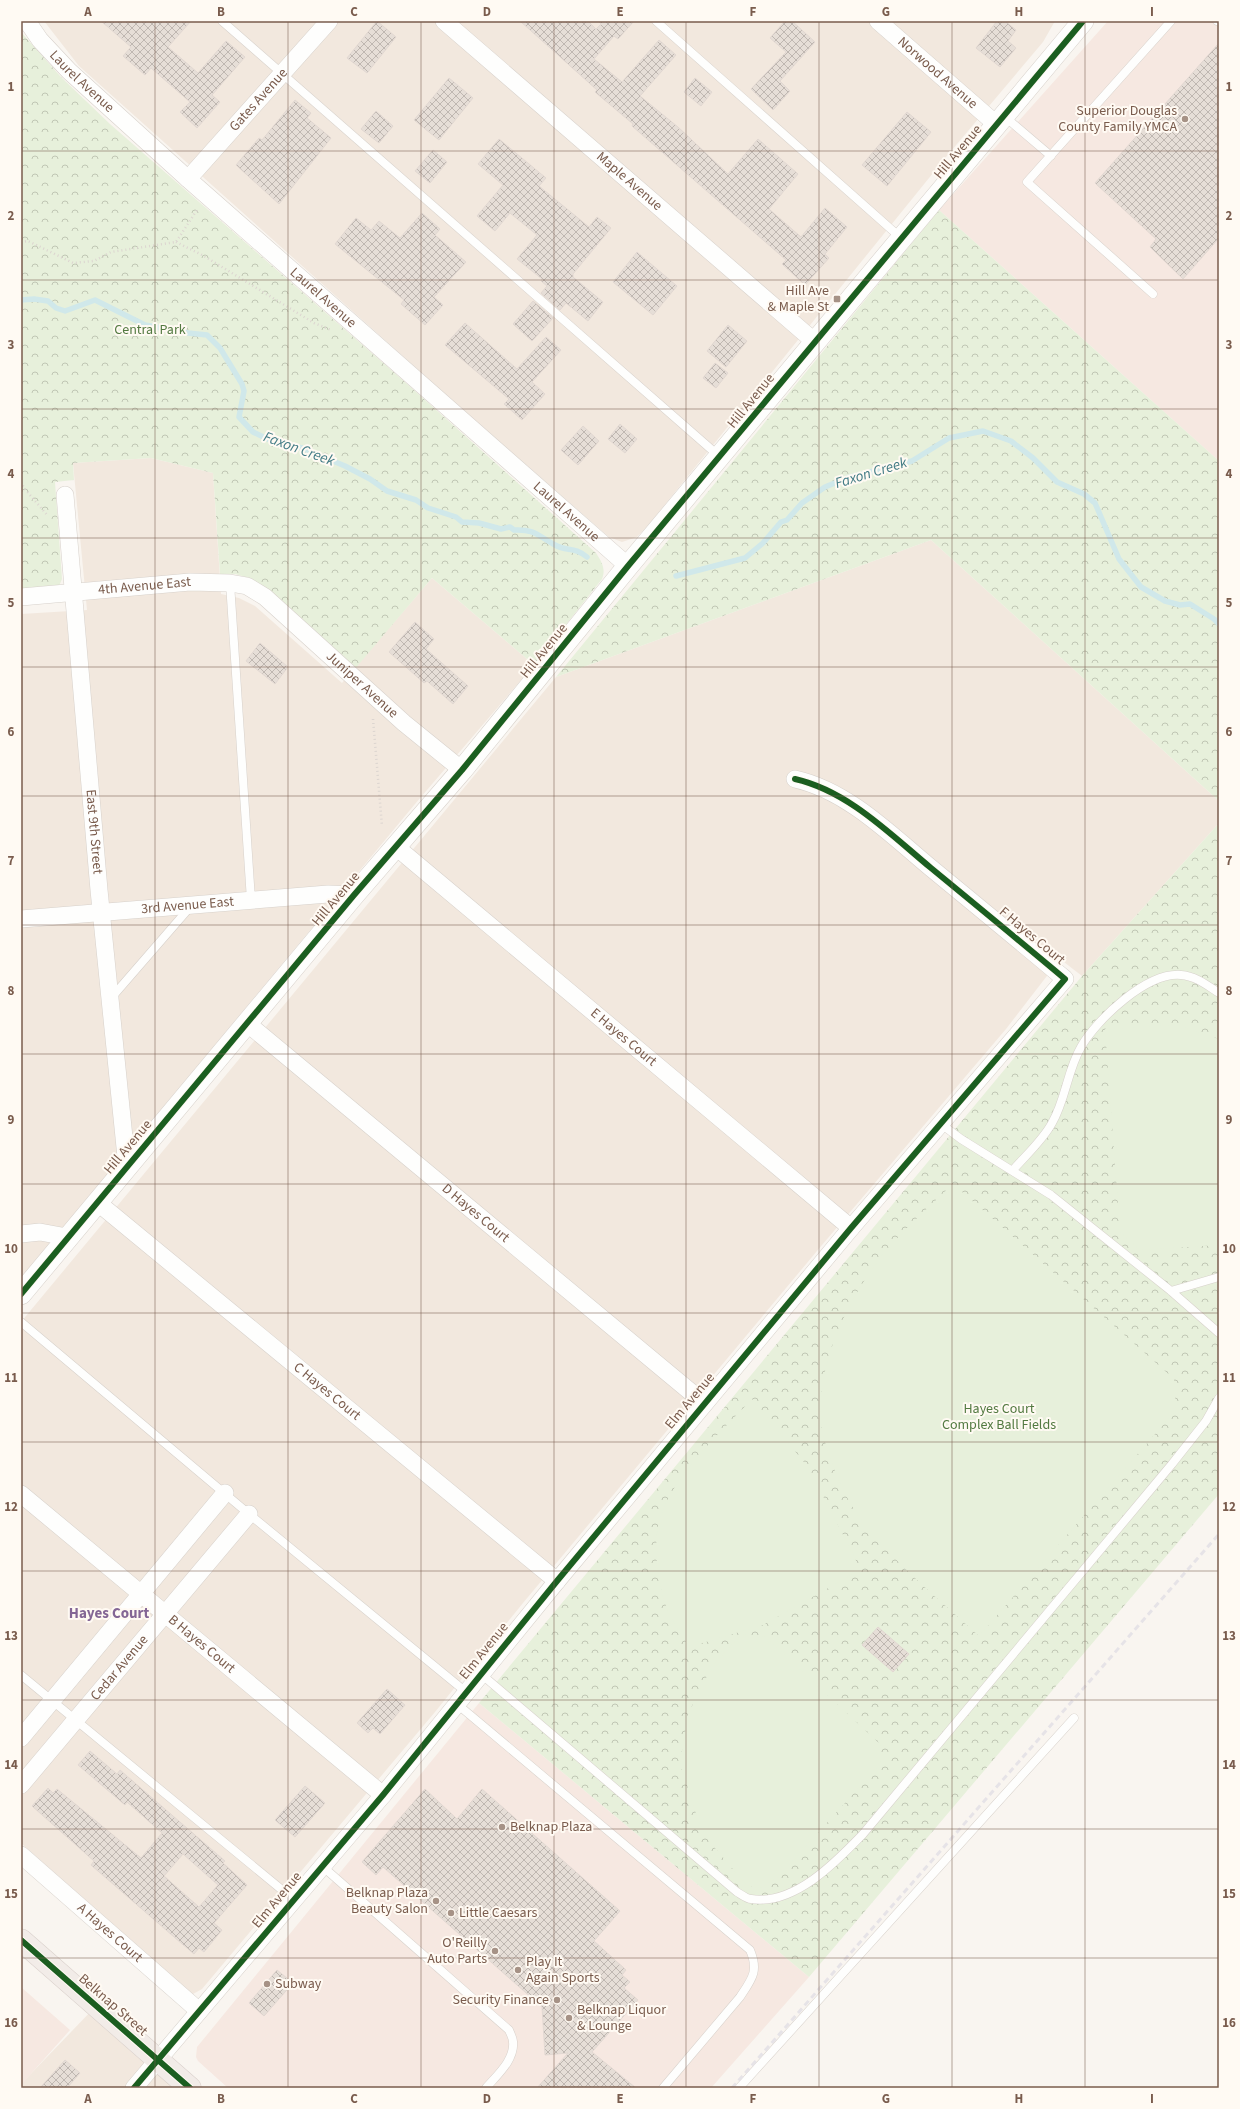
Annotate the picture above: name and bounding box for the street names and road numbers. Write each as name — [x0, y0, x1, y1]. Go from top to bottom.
street label: Norwood Avenue — [893, 32, 982, 114]
street label: Laurel Avenue — [45, 46, 119, 117]
street label: Gates Avenue — [225, 64, 292, 136]
street label: Hill Avenue — [929, 120, 987, 184]
street label: Maple Avenue — [592, 147, 667, 216]
street label: Laurel Avenue — [285, 263, 361, 333]
street label: Hill Avenue — [723, 369, 779, 433]
street label: Laurel Avenue — [529, 477, 604, 547]
street label: 4th Avenue East — [97, 572, 192, 600]
street label: Hill Avenue — [516, 619, 572, 683]
street label: Juniper Avenue — [322, 647, 403, 723]
street label: East 9th Street — [80, 789, 108, 875]
street label: Hill Avenue — [307, 867, 365, 931]
street label: 3rd Avenue East — [140, 892, 235, 919]
street label: F Hayes Court — [995, 902, 1070, 970]
street label: E Hayes Court — [586, 1004, 661, 1071]
street label: Hill Avenue — [99, 1115, 157, 1179]
street label: D Hayes Court — [437, 1179, 514, 1247]
street label: C Hayes Court — [289, 1358, 365, 1425]
street label: Elm Avenue — [660, 1368, 720, 1434]
street label: B Hayes Court — [164, 1610, 240, 1678]
street label: Elm Avenue — [455, 1618, 513, 1684]
street label: Cedar Avenue — [86, 1631, 153, 1705]
street label: Elm Avenue — [247, 1867, 307, 1933]
street label: A Hayes Court — [72, 1898, 147, 1967]
street label: Belknap Street — [74, 1969, 152, 2041]

